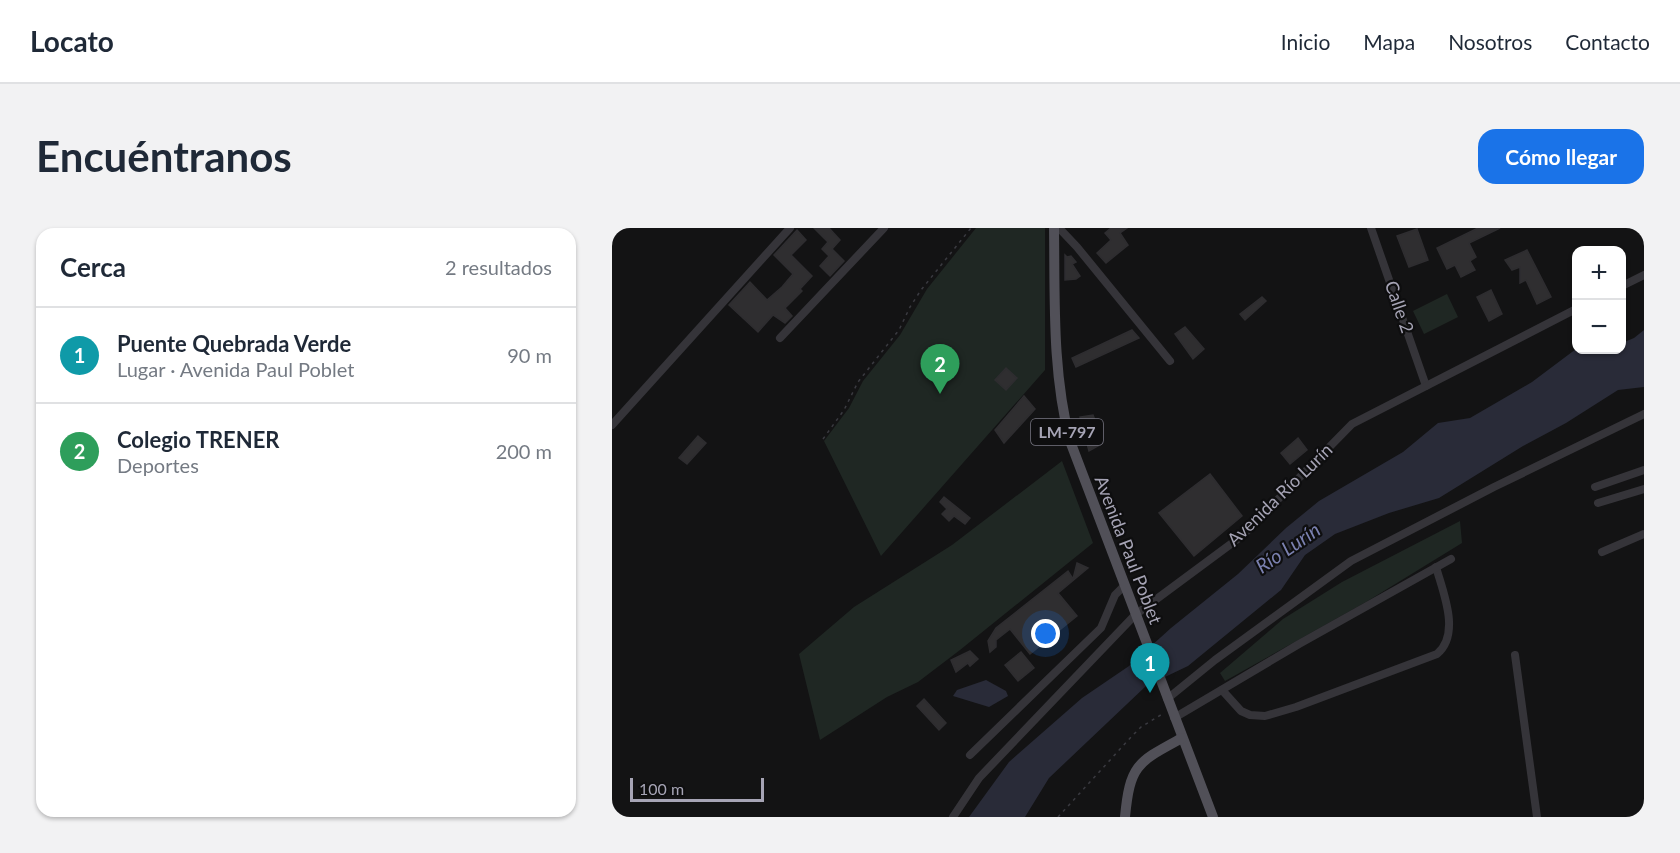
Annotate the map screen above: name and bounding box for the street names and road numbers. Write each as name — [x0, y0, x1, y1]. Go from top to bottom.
street label: Calle 2 — [1381, 278, 1419, 336]
road number: LM-797 — [1031, 419, 1103, 445]
street label: Avenida Río Lurín — [1223, 439, 1337, 551]
street label: Avenida Paul Poblet — [1091, 472, 1168, 627]

